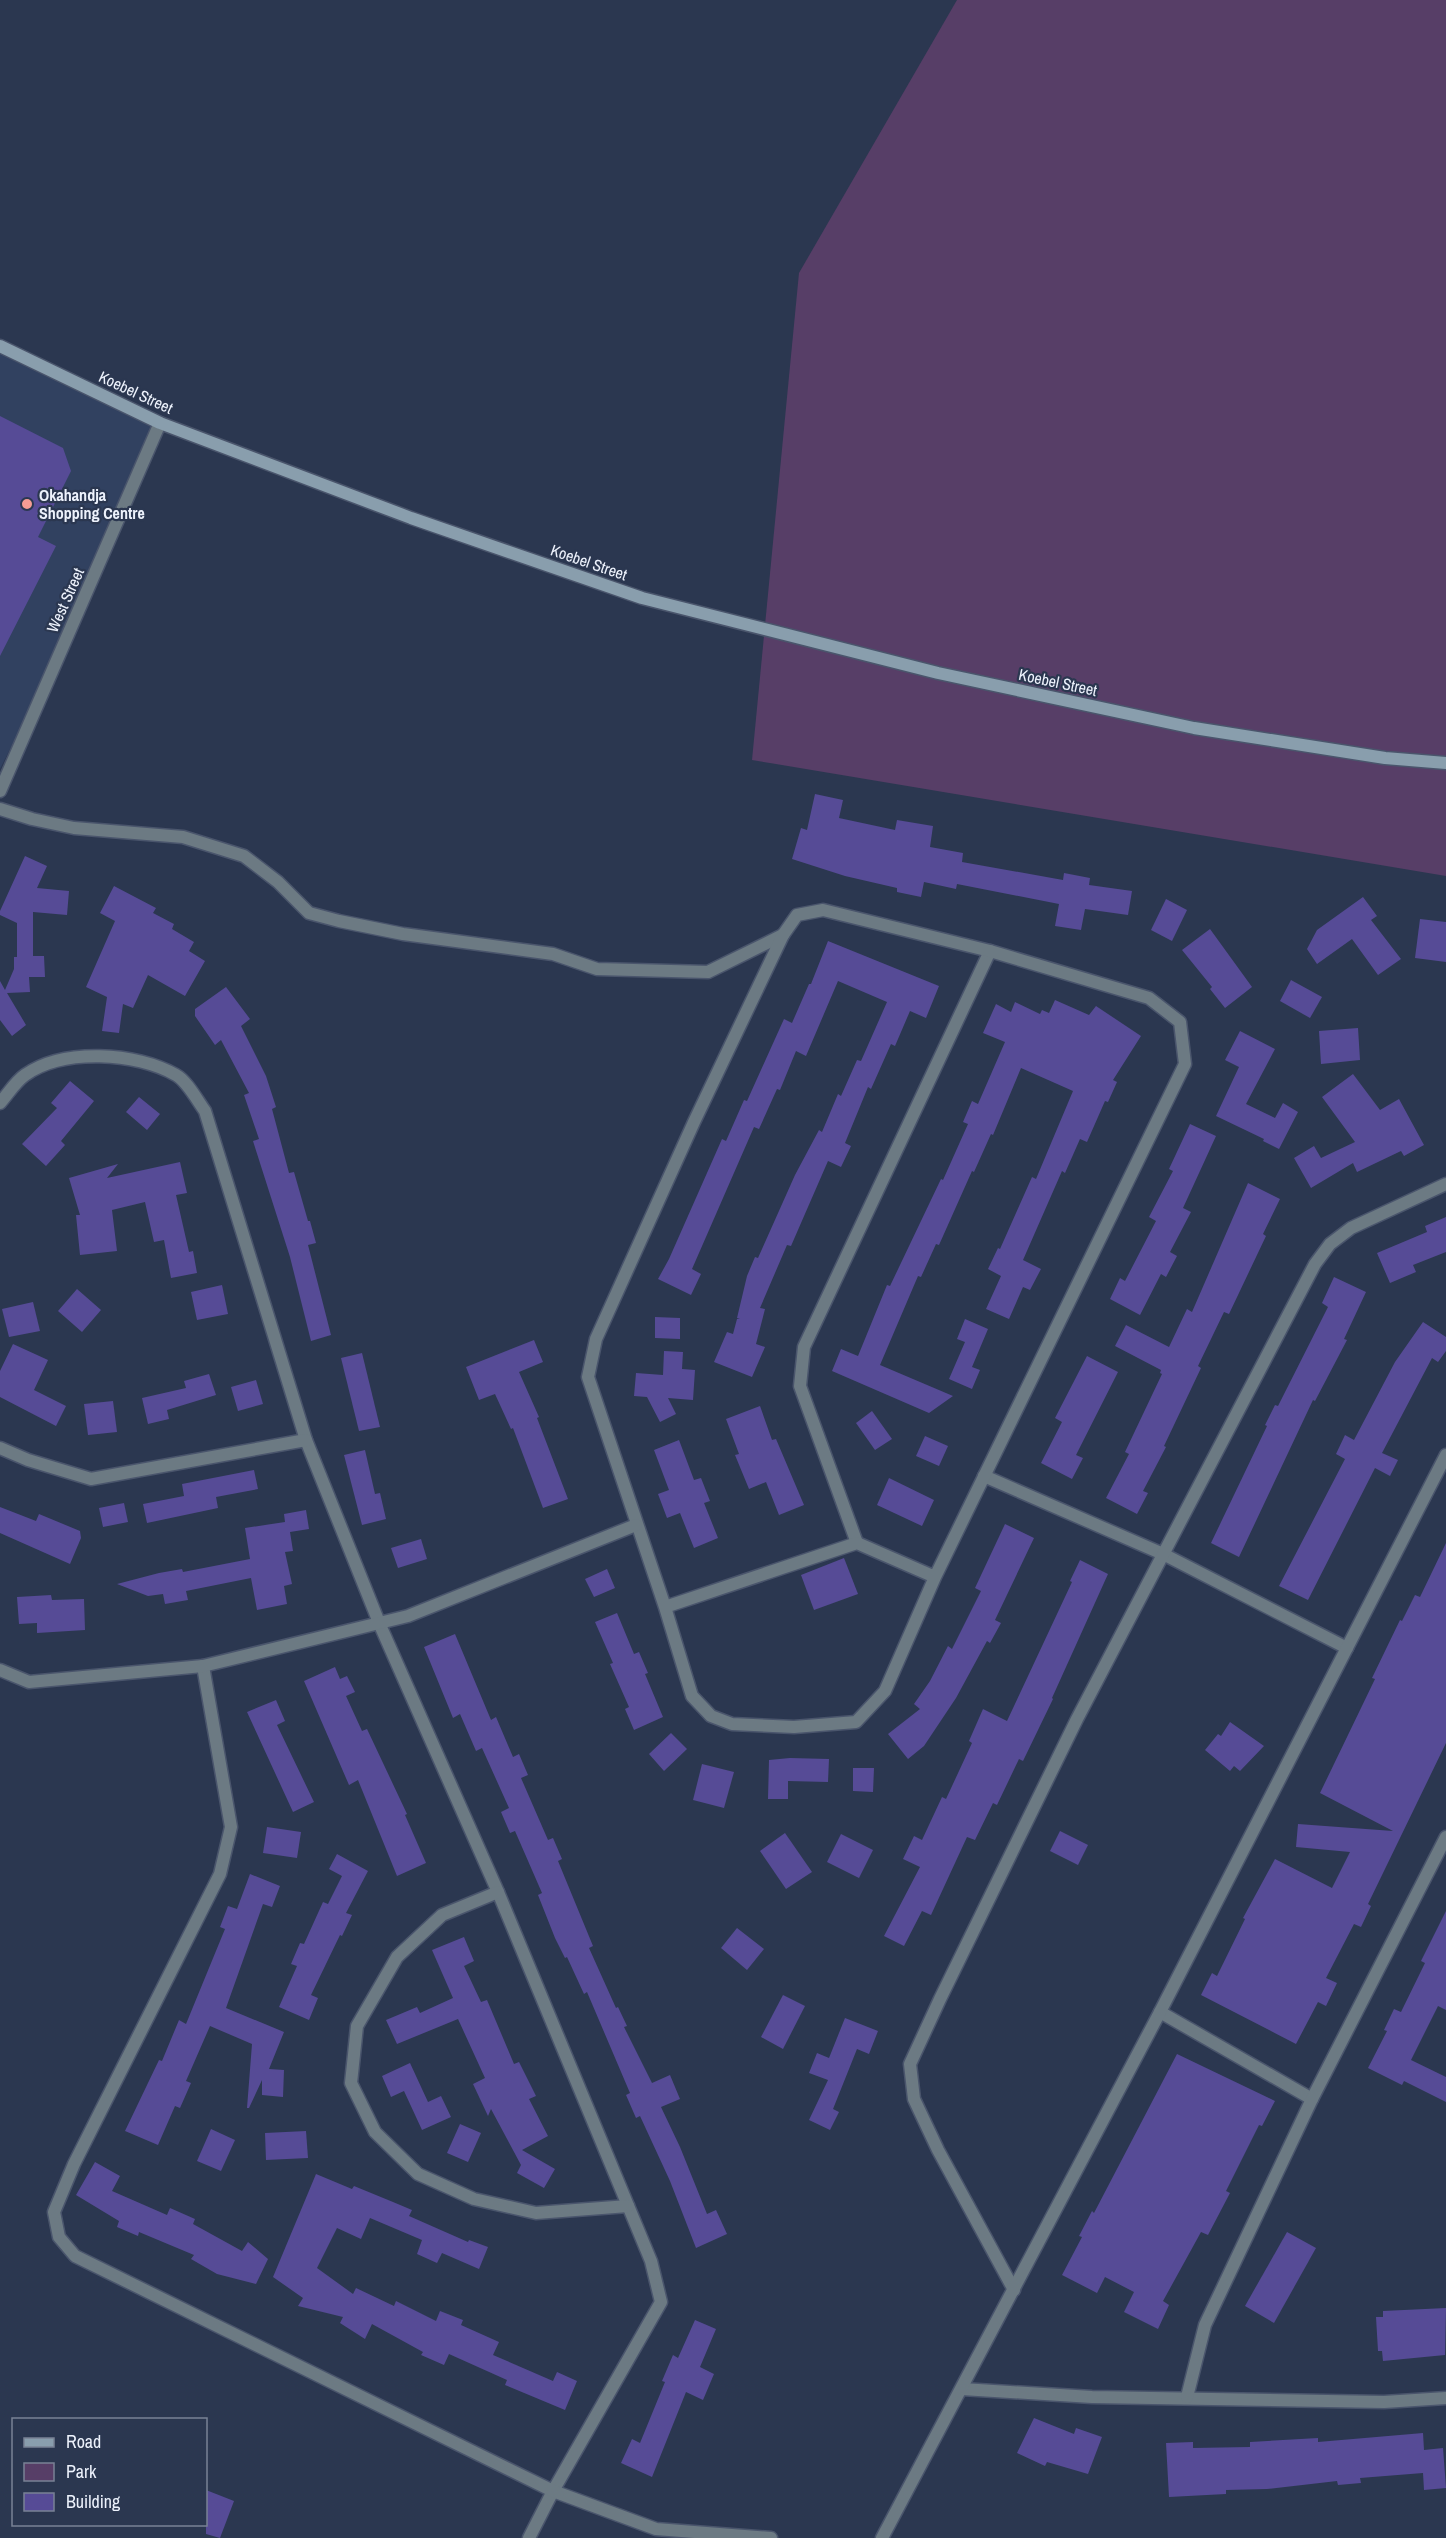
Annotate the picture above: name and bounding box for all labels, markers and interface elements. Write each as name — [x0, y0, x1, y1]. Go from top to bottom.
street label: Koebel Street — [95, 365, 177, 419]
place label: Okahandja Shopping Centre — [39, 484, 145, 524]
marker: Okahandja Shopping Centre — [20, 497, 34, 511]
street label: Koebel Street — [548, 539, 630, 585]
street label: West Street — [41, 564, 89, 636]
street label: Koebel Street — [1017, 663, 1100, 701]
legend — [12, 2418, 207, 2526]
text: Road — [66, 2429, 101, 2454]
text: Park — [66, 2459, 97, 2484]
text: Building — [66, 2489, 121, 2514]

